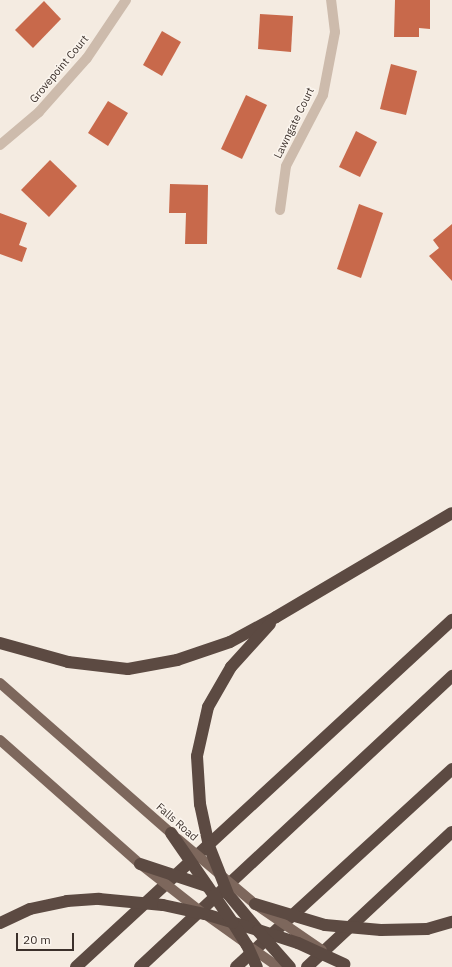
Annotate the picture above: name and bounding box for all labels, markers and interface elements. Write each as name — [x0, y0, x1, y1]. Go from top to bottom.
street label: Grovepoint Court — [27, 32, 91, 106]
street label: Lawngate Court — [271, 85, 317, 161]
street label: Falls Road — [154, 800, 200, 844]
scale bar — [18, 925, 76, 951]
text: 20 m — [23, 932, 51, 947]

